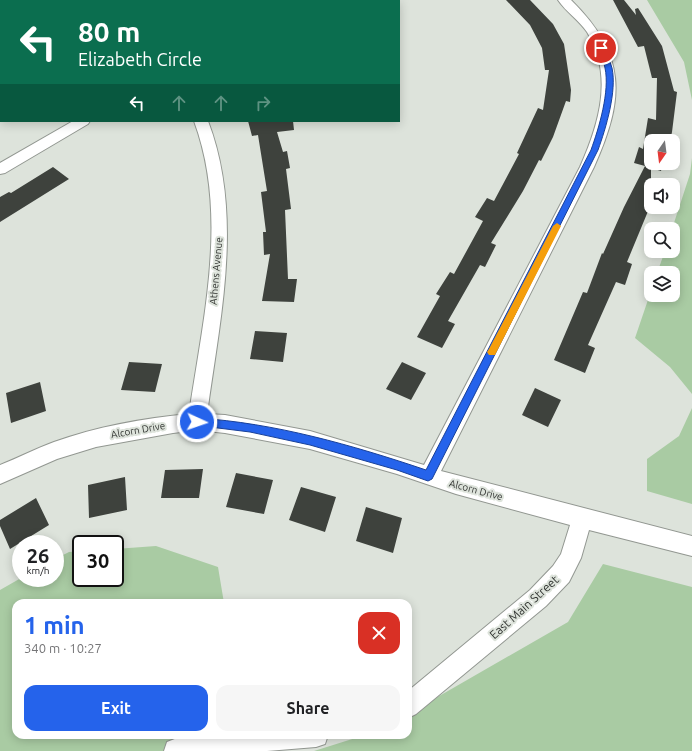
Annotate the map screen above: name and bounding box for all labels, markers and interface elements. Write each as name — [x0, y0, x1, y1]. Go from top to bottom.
icon: left — [12, 16, 64, 68]
text: 80 m — [78, 16, 140, 47]
pin — [584, 31, 618, 65]
icon: arrive — [590, 37, 612, 59]
text: Elizabeth Circle — [78, 49, 202, 69]
icon: left — [126, 92, 148, 114]
icon: ahead — [168, 92, 190, 114]
icon: ahead — [210, 92, 232, 114]
icon: right — [252, 92, 274, 114]
north arrow — [644, 134, 680, 170]
map controls — [644, 134, 680, 302]
button: sound — [644, 178, 680, 214]
button: search — [644, 222, 680, 258]
street label: Athens Avenue — [208, 237, 224, 305]
button: layers — [644, 266, 680, 302]
position arrow — [176, 401, 218, 443]
street label: Alcorn Drive — [110, 420, 166, 440]
street label: Alcorn Drive — [448, 478, 504, 502]
speed limit sign: 30 — [72, 535, 124, 587]
text: 26 — [27, 544, 49, 567]
text: km/h — [26, 565, 50, 576]
street label: East Main Street — [487, 572, 561, 641]
text: 1 min — [24, 612, 85, 639]
button: close — [358, 612, 400, 654]
text: 340 m · 10:27 — [24, 641, 102, 655]
button: Exit — [24, 685, 208, 731]
button: Share — [216, 685, 400, 731]

